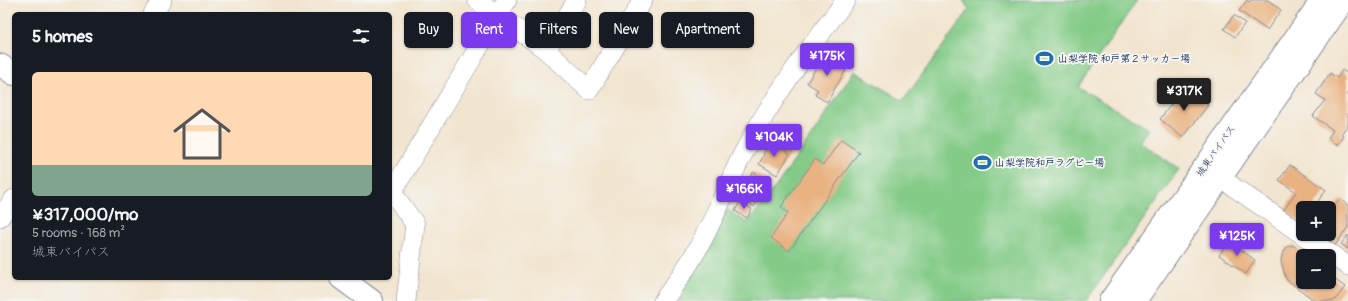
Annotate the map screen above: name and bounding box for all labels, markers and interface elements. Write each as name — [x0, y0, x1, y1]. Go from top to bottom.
chip: Buy — [404, 12, 453, 48]
chip: Rent — [461, 12, 517, 48]
chip: Filters — [525, 12, 591, 48]
chip: New — [599, 12, 653, 48]
chip: Apartment — [661, 12, 754, 48]
icon: filters — [350, 25, 372, 47]
text: 5 homes — [32, 26, 93, 47]
pin: ¥175K — [799, 43, 855, 77]
text: ¥175K — [809, 48, 845, 64]
sports icon: 山梨学院 和戸第２サッカー場 — [1035, 49, 1055, 69]
place label: 山梨学院 和戸第２サッカー場 — [1058, 53, 1190, 65]
pin: ¥317K — [1156, 78, 1212, 112]
text: ¥317K — [1166, 83, 1202, 99]
icon: home — [166, 98, 238, 170]
street label: 城東バイパス — [1194, 123, 1238, 179]
pin: ¥104K — [746, 124, 802, 158]
text: ¥104K — [755, 129, 793, 145]
sports icon: 山梨学院和戸ラグビー場 — [972, 153, 992, 173]
place label: 山梨学院和戸ラグビー場 — [995, 157, 1104, 169]
pin: ¥166K — [716, 176, 772, 210]
text: ¥166K — [725, 181, 763, 197]
map controls — [1296, 201, 1336, 289]
button: + — [1296, 201, 1336, 241]
text: ¥317,000/mo — [32, 204, 138, 225]
pin: ¥125K — [1209, 223, 1265, 257]
text: 5 rooms · 168 m² — [32, 225, 125, 241]
text: ¥125K — [1219, 228, 1255, 244]
text: 城東バイパス — [32, 244, 110, 260]
button: − — [1296, 249, 1336, 289]

